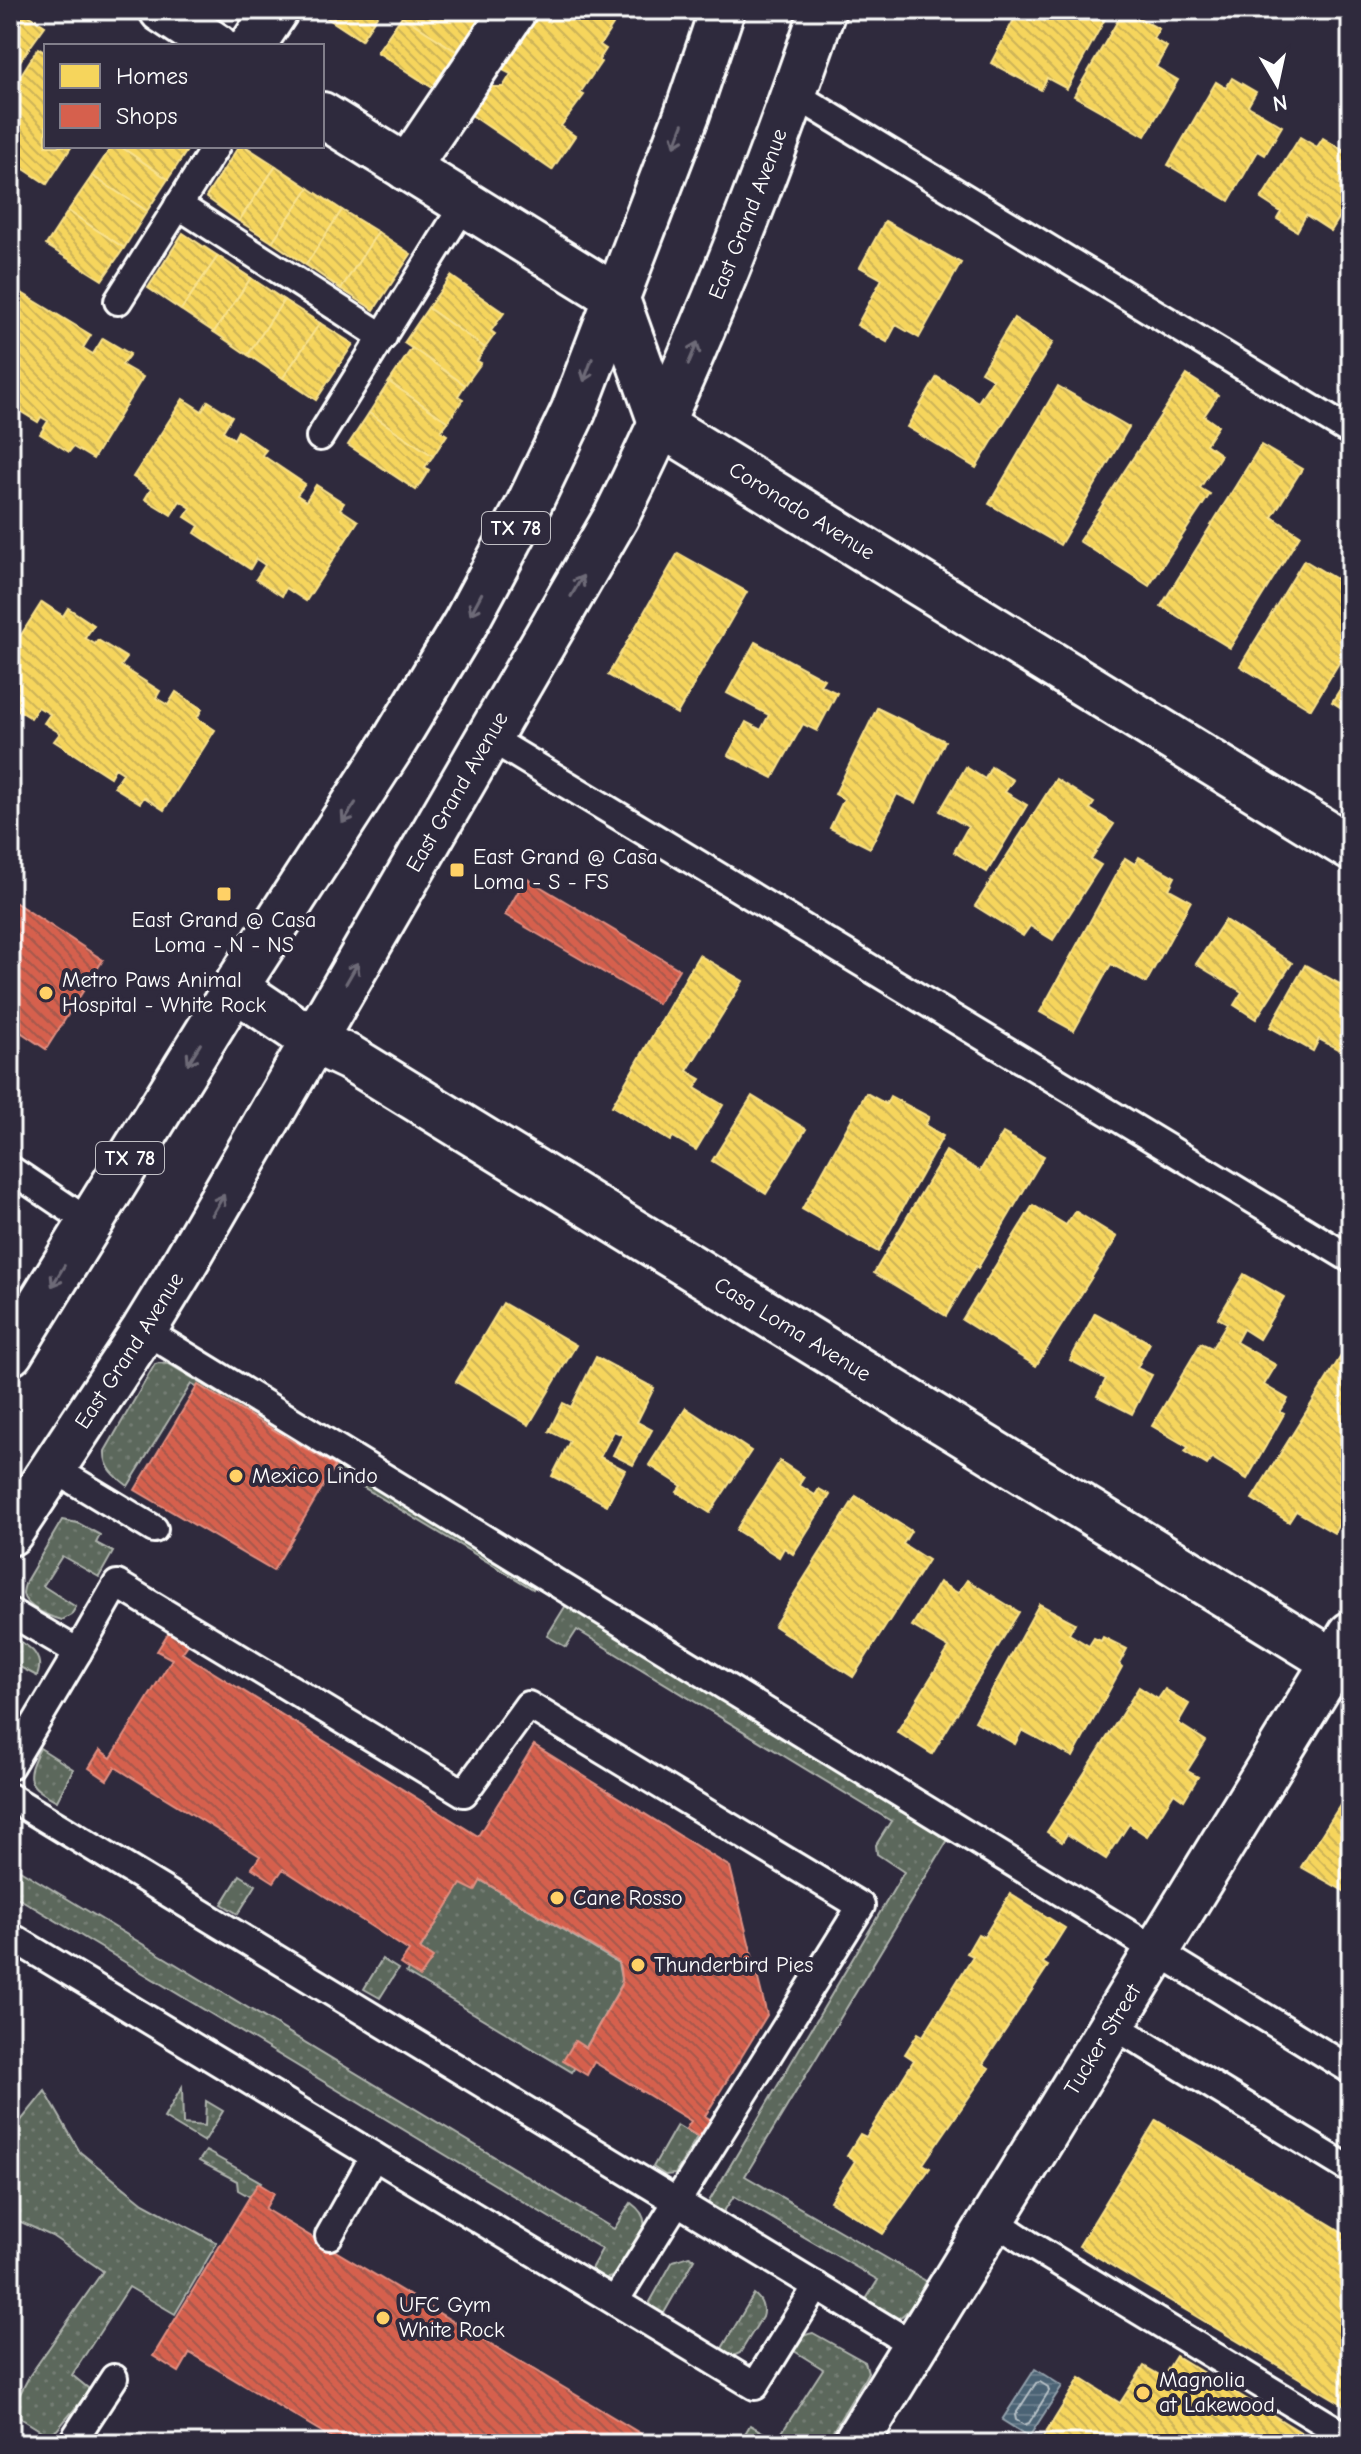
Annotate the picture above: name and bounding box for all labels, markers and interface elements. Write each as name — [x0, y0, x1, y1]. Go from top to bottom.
legend — [44, 44, 324, 148]
north arrow — [1237, 44, 1317, 124]
text: Homes — [116, 62, 188, 90]
text: N — [1271, 89, 1289, 117]
text: Shops — [116, 102, 177, 130]
one-way arrow — [671, 122, 685, 147]
street label: East Grand Avenue — [703, 125, 793, 303]
one-way arrow — [686, 341, 701, 366]
one-way arrow — [580, 357, 595, 382]
street label: Coronado Avenue — [724, 456, 880, 566]
road number: TX 78 — [482, 512, 550, 544]
one-way arrow — [569, 575, 585, 598]
one-way arrow — [467, 592, 483, 616]
street label: East Grand Avenue — [401, 707, 514, 877]
one-way arrow — [340, 801, 356, 824]
place label: East Grand @ Casa Loma - S - FS — [473, 844, 658, 895]
marker: East Grand @ Casa Loma - S - FS — [448, 861, 466, 879]
marker: East Grand @ Casa Loma - N - NS — [215, 885, 233, 903]
place label: East Grand @ Casa Loma - N - NS — [132, 907, 316, 958]
one-way arrow — [344, 962, 360, 985]
place label: Metro Paws Animal Hospital - White Rock — [62, 967, 267, 1018]
marker: Metro Paws Animal Hospital - White Rock — [37, 984, 55, 1002]
one-way arrow — [186, 1042, 202, 1065]
road number: TX 78 — [96, 1142, 164, 1174]
one-way arrow — [210, 1194, 226, 1217]
one-way arrow — [50, 1264, 66, 1287]
street label: East Grand Avenue — [69, 1268, 189, 1434]
street label: Casa Loma Avenue — [709, 1272, 875, 1387]
place label: Mexico Lindo — [252, 1463, 378, 1489]
marker: Mexico Lindo — [227, 1467, 245, 1485]
place label: Cane Rosso — [573, 1885, 683, 1911]
marker: Cane Rosso — [548, 1889, 566, 1907]
place label: Thunderbird Pies — [654, 1952, 813, 1978]
marker: Thunderbird Pies — [629, 1956, 647, 1974]
street label: Tucker Street — [1059, 1979, 1147, 2100]
place label: UFC Gym White Rock — [399, 2292, 505, 2343]
marker: UFC Gym White Rock — [374, 2309, 392, 2327]
place label: Magnolia at Lakewood — [1159, 2367, 1275, 2418]
marker: Magnolia at Lakewood — [1134, 2384, 1152, 2402]

